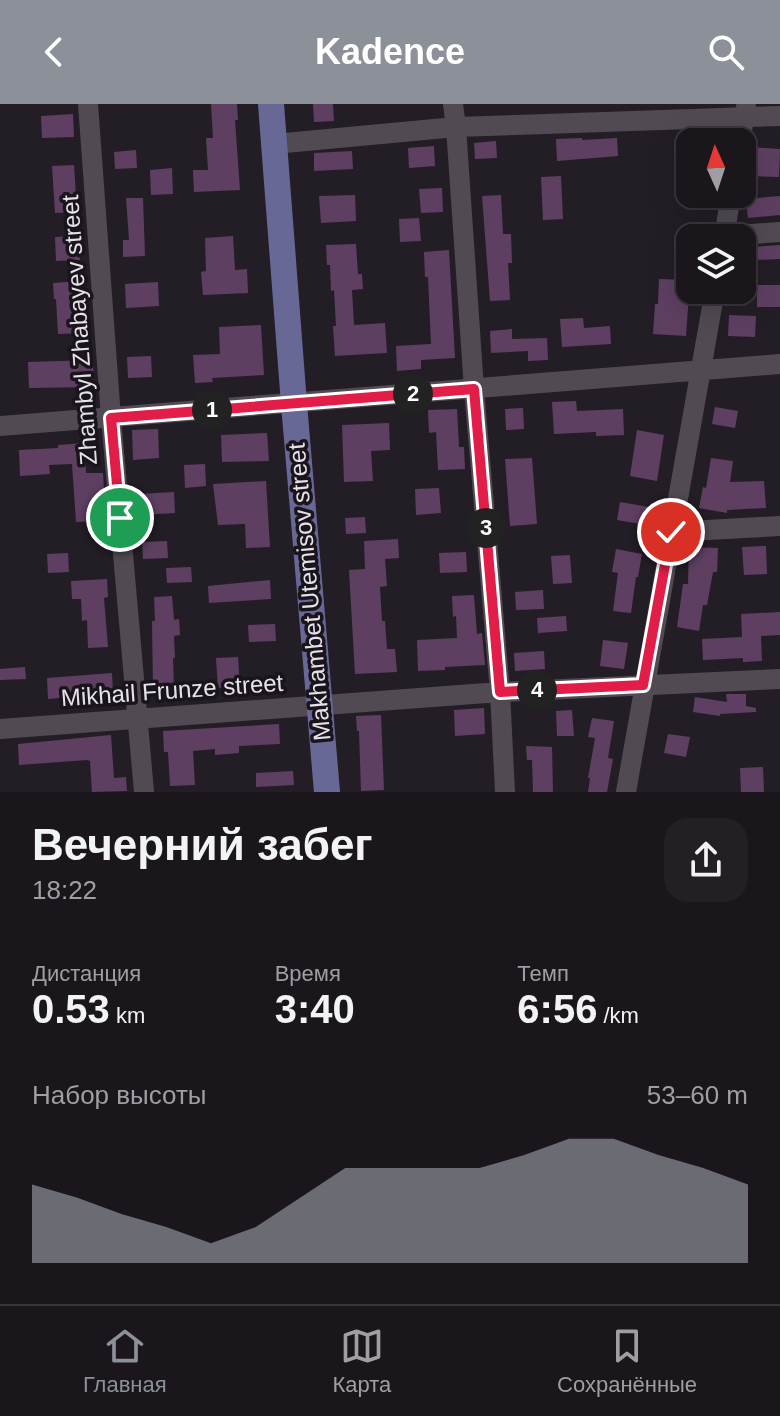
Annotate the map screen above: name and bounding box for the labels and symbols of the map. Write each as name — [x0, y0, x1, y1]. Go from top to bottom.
north arrow — [676, 128, 756, 208]
street label: Zhambyl Zhabayev street — [56, 194, 102, 466]
pin: 2 — [393, 374, 433, 414]
pin: 1 — [192, 390, 232, 430]
street label: Makhambet Utemisov street — [283, 442, 335, 742]
pin — [86, 484, 154, 552]
pin — [637, 498, 705, 566]
pin: 3 — [466, 508, 506, 548]
street label: Mikhail Frunze street — [60, 669, 284, 711]
pin: 4 — [517, 670, 557, 710]

